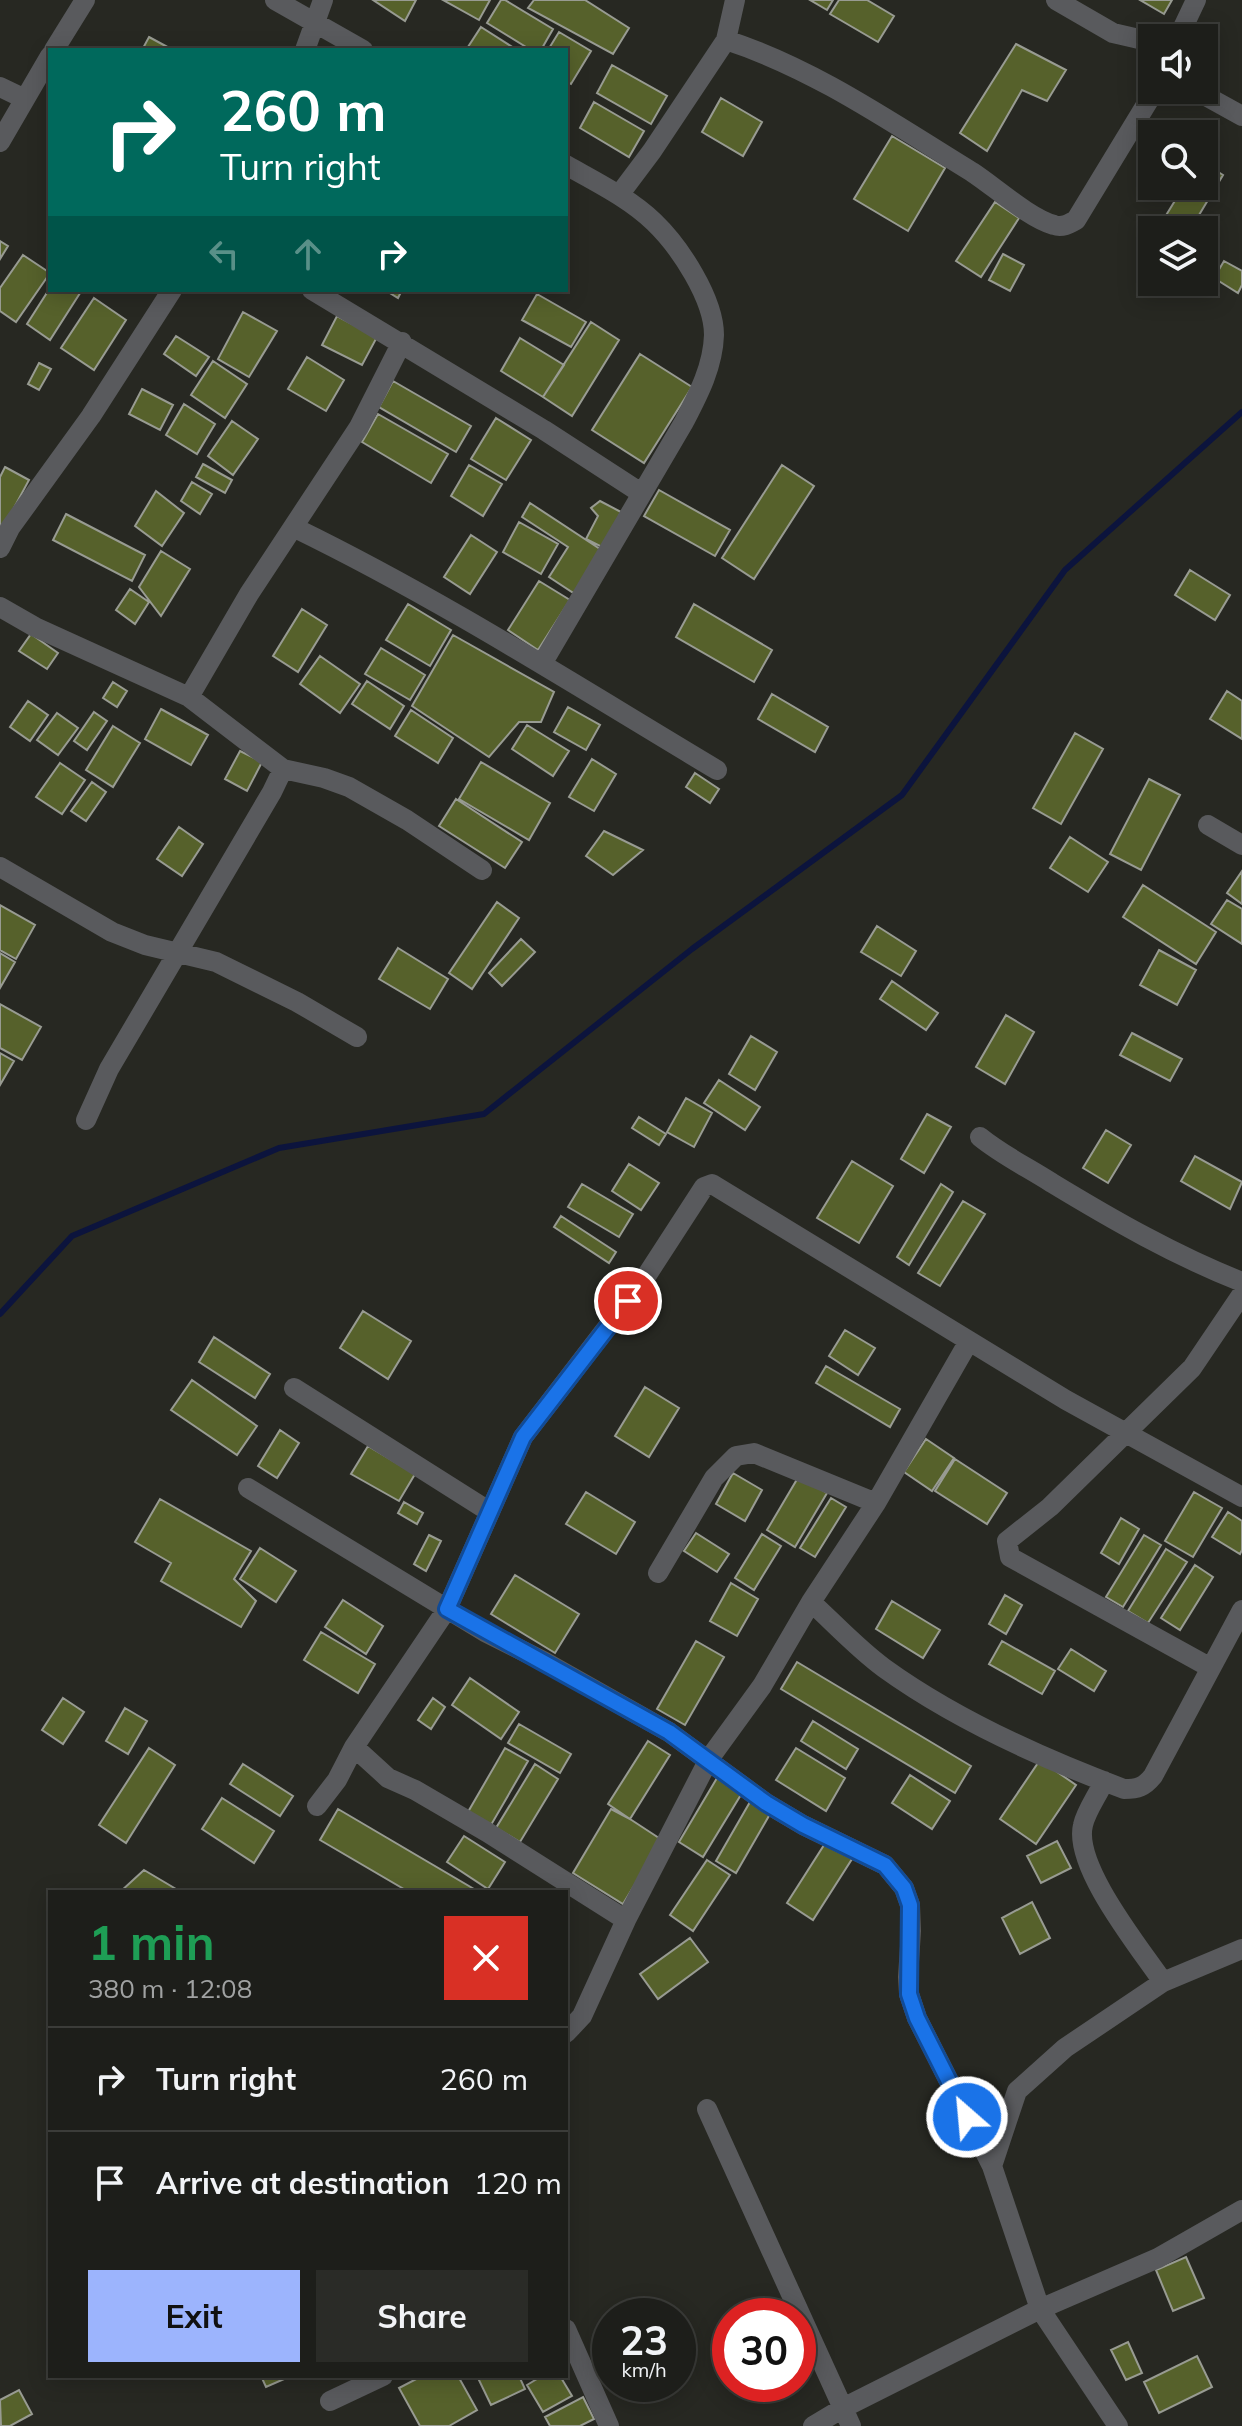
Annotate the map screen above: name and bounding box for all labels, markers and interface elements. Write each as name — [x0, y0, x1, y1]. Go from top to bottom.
map controls — [1138, 24, 1218, 296]
button: sound — [1138, 24, 1218, 104]
text: 260 m — [220, 75, 387, 145]
icon: right — [88, 80, 192, 184]
button: search — [1138, 120, 1218, 200]
text: Turn right — [220, 144, 381, 189]
button: layers — [1138, 216, 1218, 296]
icon: left — [202, 232, 246, 276]
icon: ahead — [286, 232, 330, 276]
icon: right — [370, 232, 414, 276]
pin — [594, 1267, 662, 1335]
icon: arrive — [606, 1279, 650, 1323]
text: 1 min — [88, 1912, 215, 1972]
button: close — [444, 1916, 528, 2000]
text: 380 m · 12:08 — [88, 1972, 252, 2005]
icon: right — [88, 2057, 132, 2101]
text: Turn right — [156, 2060, 296, 2098]
text: 260 m — [440, 2060, 528, 2098]
position arrow — [925, 2075, 1009, 2159]
icon: arrive — [88, 2161, 132, 2205]
text: Arrive at destination — [156, 2164, 450, 2202]
text: 120 m — [474, 2164, 562, 2202]
button: Exit — [88, 2270, 300, 2362]
button: Share — [316, 2270, 528, 2362]
speed limit sign: 30 — [712, 2298, 816, 2402]
text: 23 — [620, 2315, 668, 2365]
text: km/h — [621, 2357, 667, 2382]

